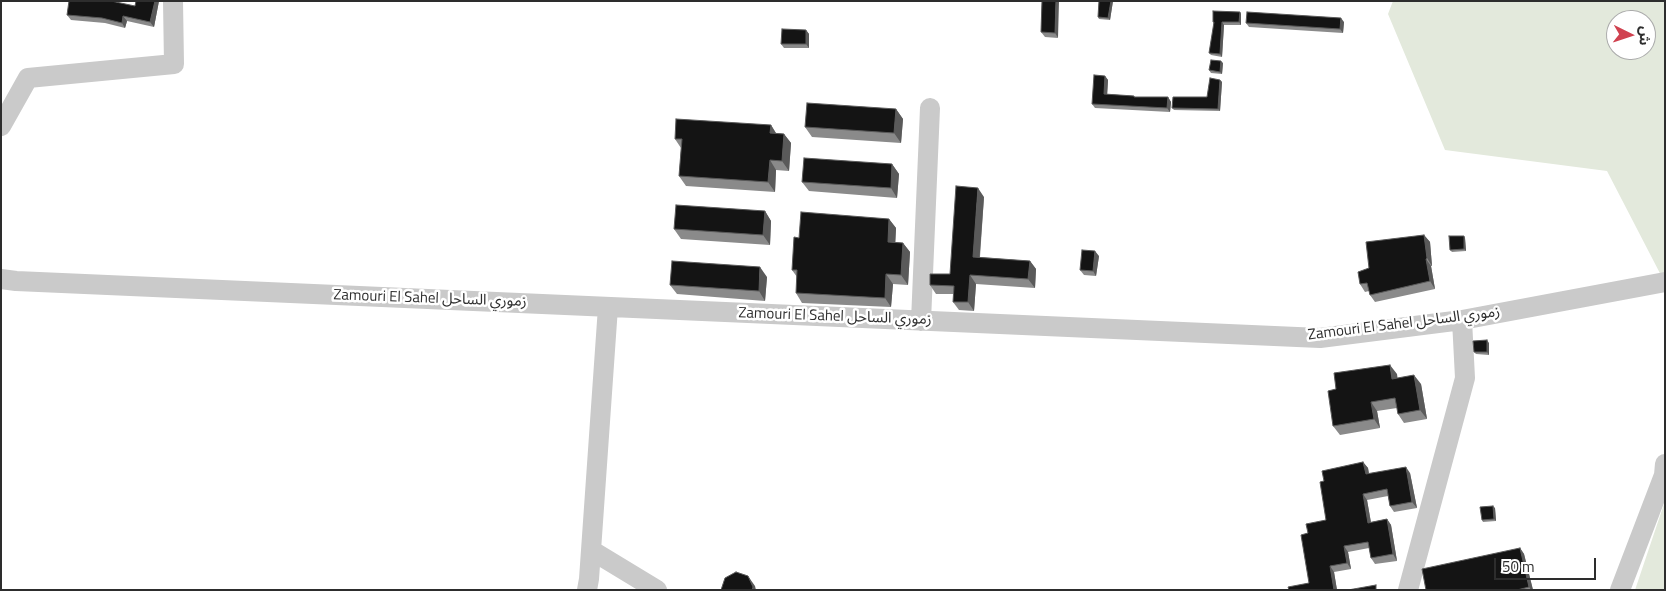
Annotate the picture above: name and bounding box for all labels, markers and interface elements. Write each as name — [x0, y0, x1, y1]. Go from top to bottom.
north arrow — [1606, 10, 1656, 60]
text: ش — [1634, 26, 1657, 46]
street label: Zamouri El Sahel زموري الساحل — [333, 287, 527, 311]
street label: Zamouri El Sahel زموري الساحل — [1307, 303, 1501, 345]
street label: Zamouri El Sahel زموري الساحل — [738, 305, 932, 329]
scale bar — [1496, 548, 1598, 580]
text: 50 m — [1502, 555, 1535, 578]

